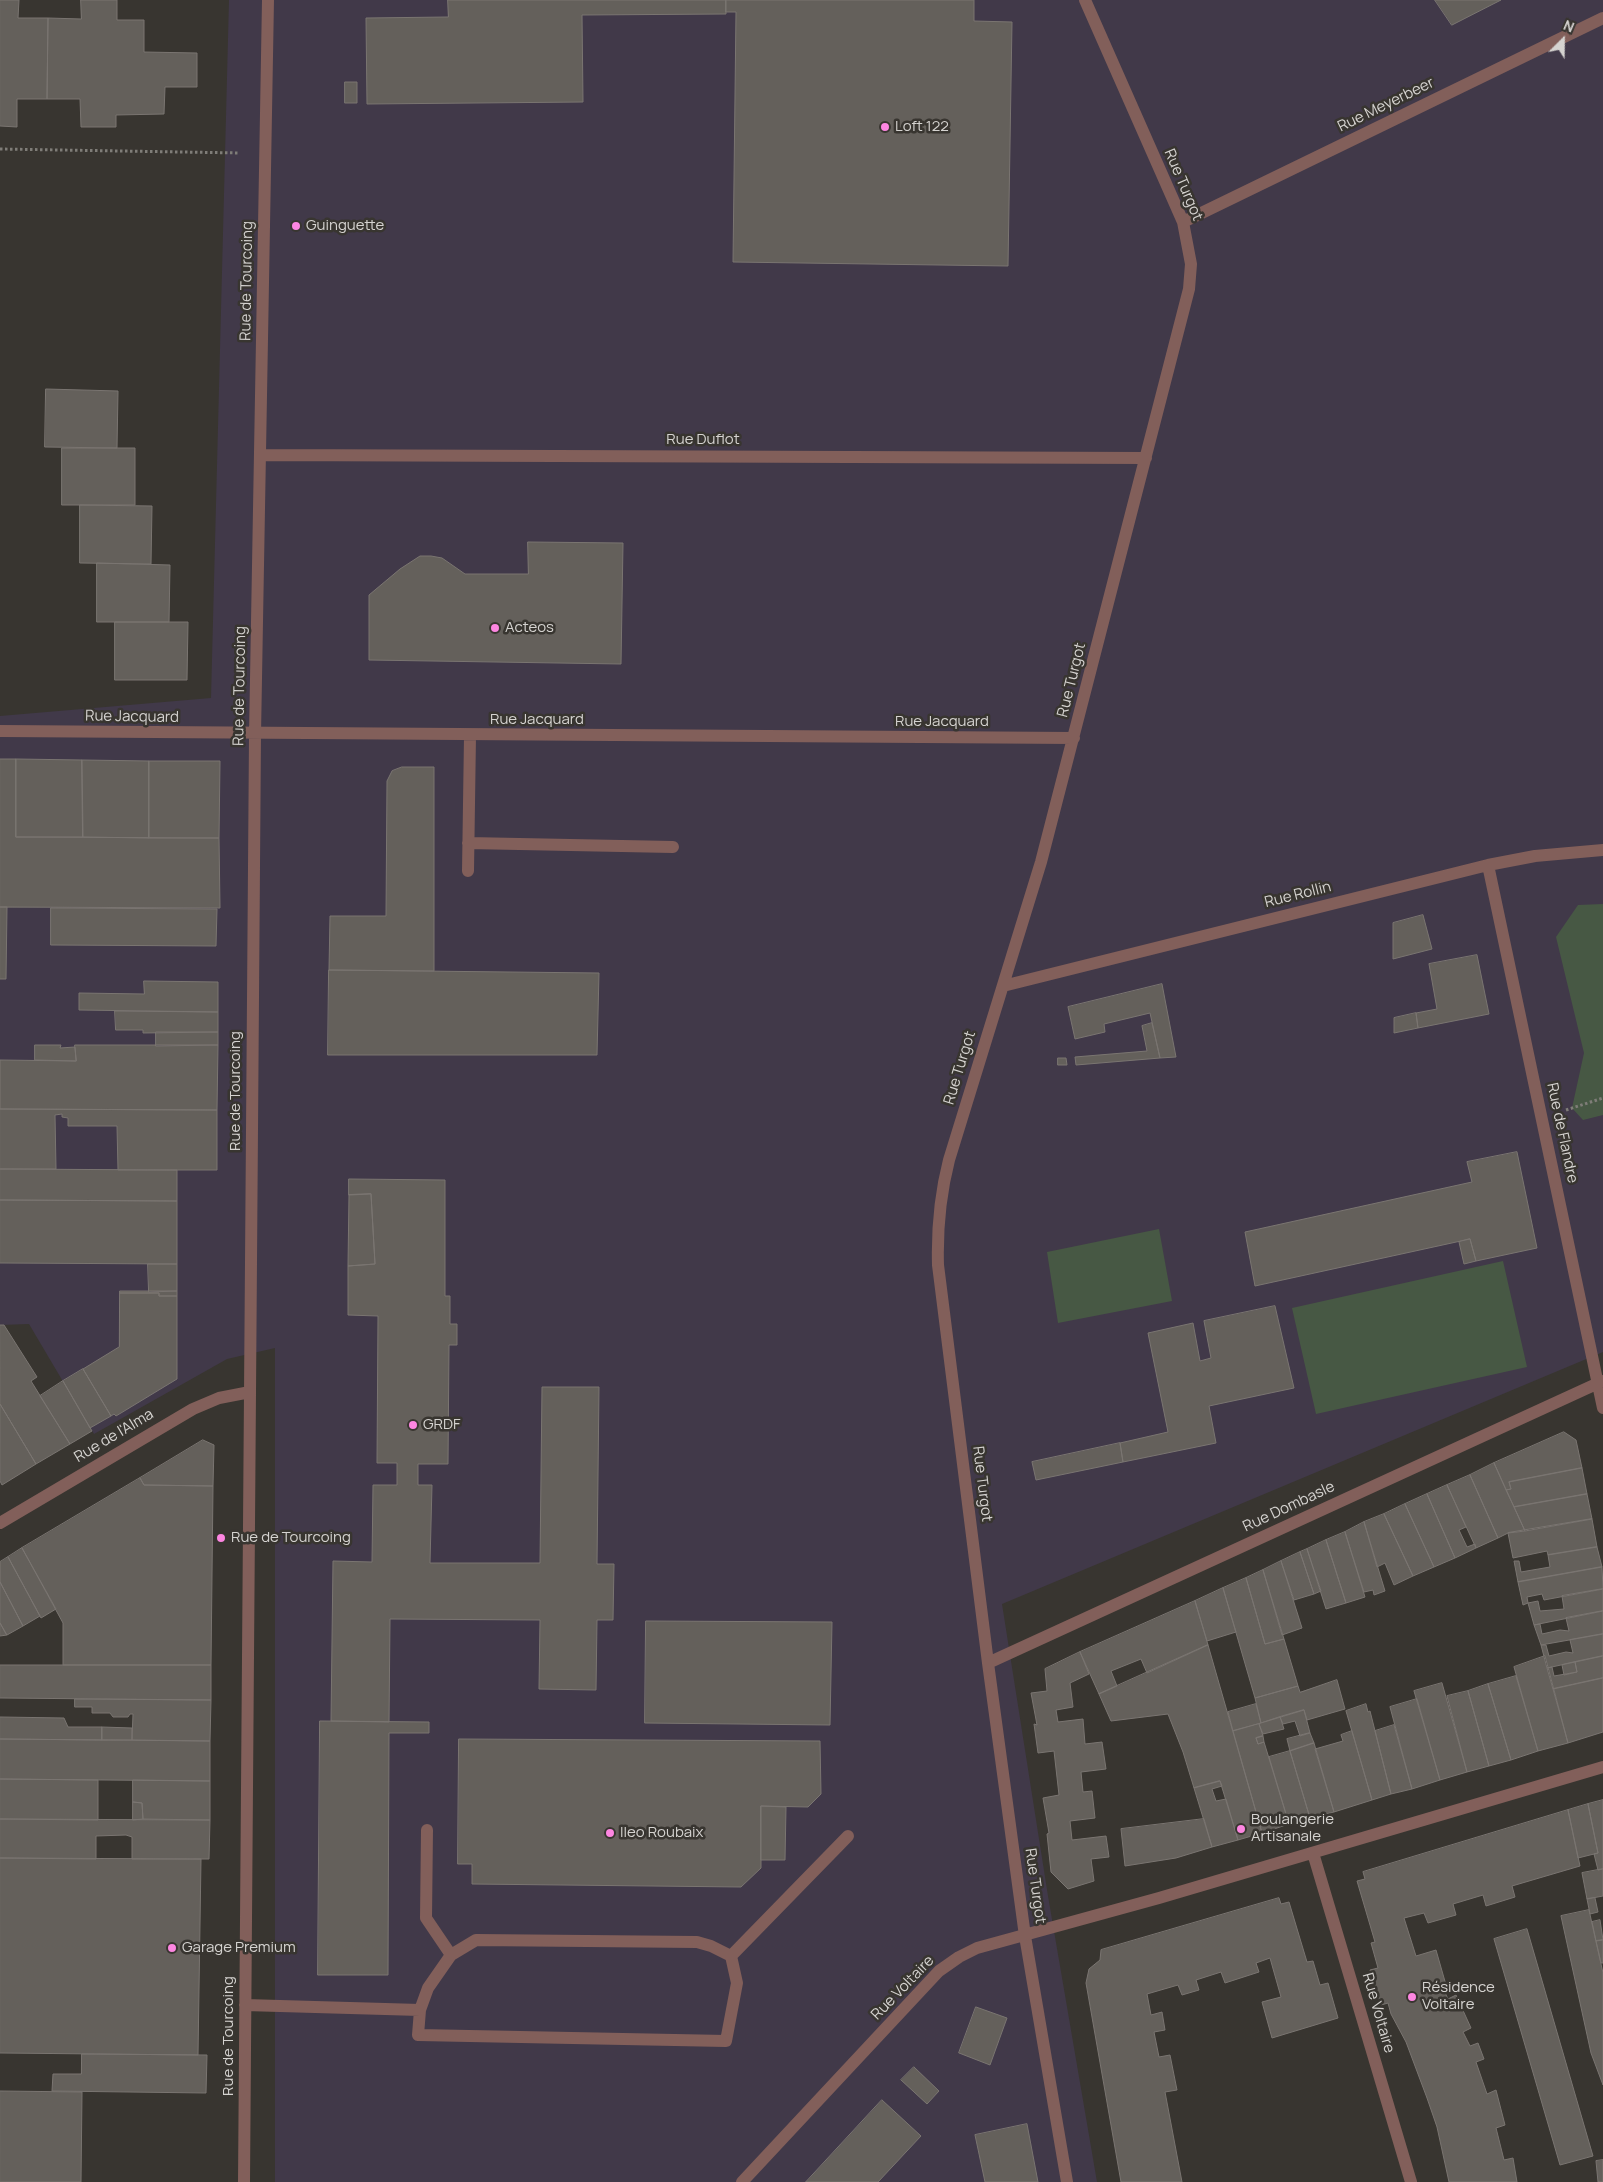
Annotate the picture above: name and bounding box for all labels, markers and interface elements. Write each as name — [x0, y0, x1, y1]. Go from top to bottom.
north arrow — [1538, 15, 1588, 65]
text: N — [1561, 15, 1577, 36]
street label: Rue Meyerbeer — [1335, 74, 1437, 136]
place label: Loft 122 — [895, 118, 949, 136]
marker: Loft 122 — [879, 121, 891, 133]
street label: Rue Turgot — [1160, 146, 1206, 224]
place label: Guinguette — [306, 217, 384, 235]
marker: Guinguette — [290, 220, 302, 232]
street label: Rue de Tourcoing — [237, 221, 257, 341]
street label: Rue Duflot — [666, 431, 740, 449]
place label: Acteos — [505, 619, 554, 637]
marker: Acteos — [489, 622, 501, 634]
street label: Rue de Tourcoing — [230, 626, 250, 746]
street label: Rue Turgot — [1054, 641, 1090, 719]
street label: Rue Jacquard — [85, 707, 179, 727]
street label: Rue Jacquard — [490, 711, 584, 729]
street label: Rue Jacquard — [895, 713, 989, 731]
street label: Rue Rollin — [1263, 878, 1333, 912]
street label: Rue Turgot — [940, 1029, 980, 1107]
street label: Rue de Tourcoing — [227, 1031, 245, 1151]
street label: Rue de Flandre — [1543, 1081, 1581, 1185]
street label: Rue de l'Alma — [71, 1405, 157, 1467]
place label: GRDF — [423, 1416, 461, 1434]
marker: GRDF — [407, 1419, 419, 1431]
street label: Rue Turgot — [968, 1445, 996, 1523]
street label: Rue Dombasle — [1240, 1478, 1338, 1536]
place label: Rue de Tourcoing — [231, 1529, 351, 1547]
marker: Rue de Tourcoing — [215, 1532, 227, 1544]
place label: Boulangerie Artisanale — [1251, 1811, 1334, 1846]
marker: Boulangerie Artisanale — [1235, 1823, 1247, 1835]
place label: Ileo Roubaix — [620, 1824, 704, 1842]
marker: Ileo Roubaix — [604, 1827, 616, 1839]
street label: Rue Turgot — [1021, 1847, 1049, 1925]
place label: Garage Premium — [182, 1939, 296, 1957]
marker: Garage Premium — [166, 1942, 178, 1954]
street label: Rue Voltaire — [868, 1952, 938, 2024]
street label: Rue Voltaire — [1358, 1971, 1398, 2055]
street label: Rue de Tourcoing — [220, 1976, 238, 2096]
place label: Résidence Voltaire — [1422, 1979, 1495, 2014]
marker: Résidence Voltaire — [1406, 1991, 1418, 2003]

